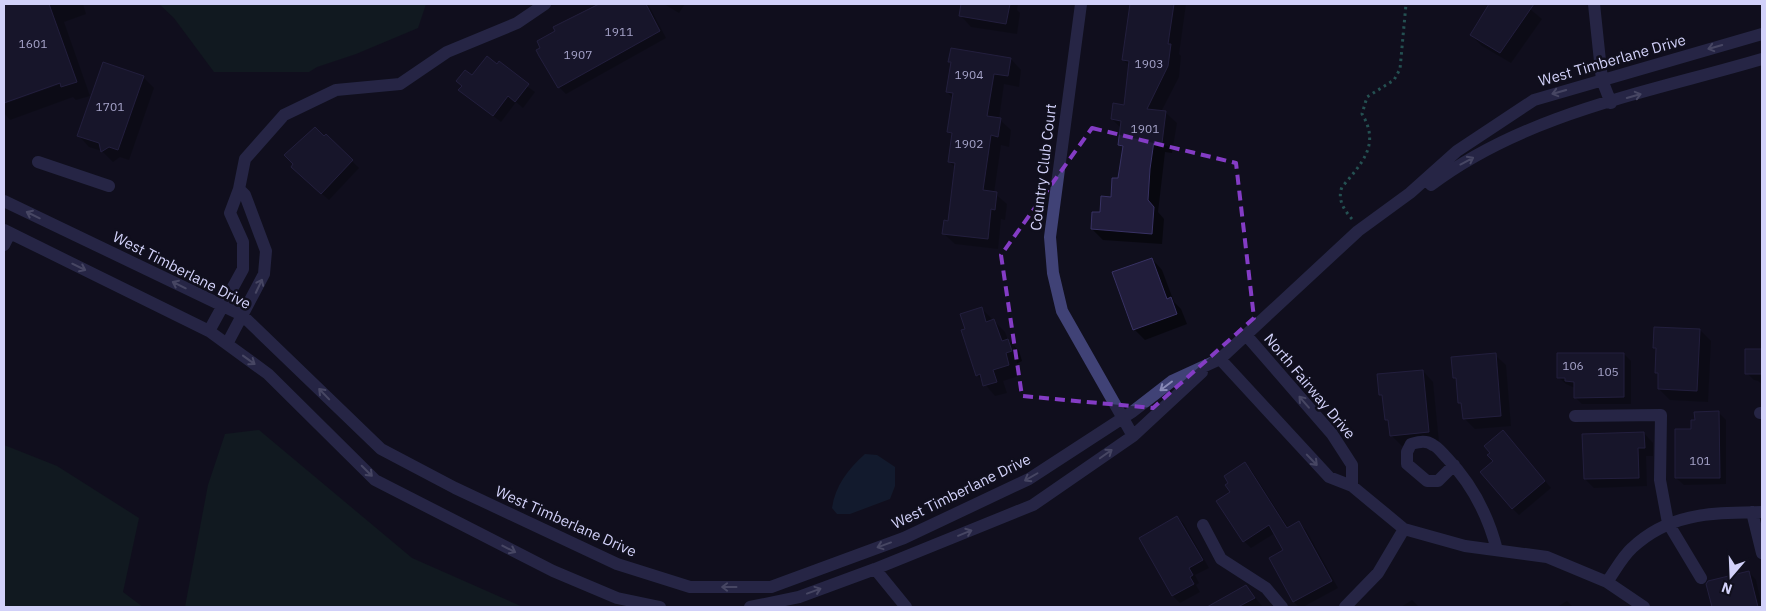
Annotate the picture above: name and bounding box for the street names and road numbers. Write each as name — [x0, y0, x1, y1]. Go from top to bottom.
street label: West Timberlane Drive — [1536, 30, 1688, 90]
street label: Country Club Court — [1026, 102, 1060, 232]
street label: West Timberlane Drive — [110, 227, 254, 313]
street label: North Fairway Drive — [1260, 329, 1360, 443]
street label: West Timberlane Drive — [888, 449, 1034, 533]
street label: West Timberlane Drive — [492, 481, 640, 561]

